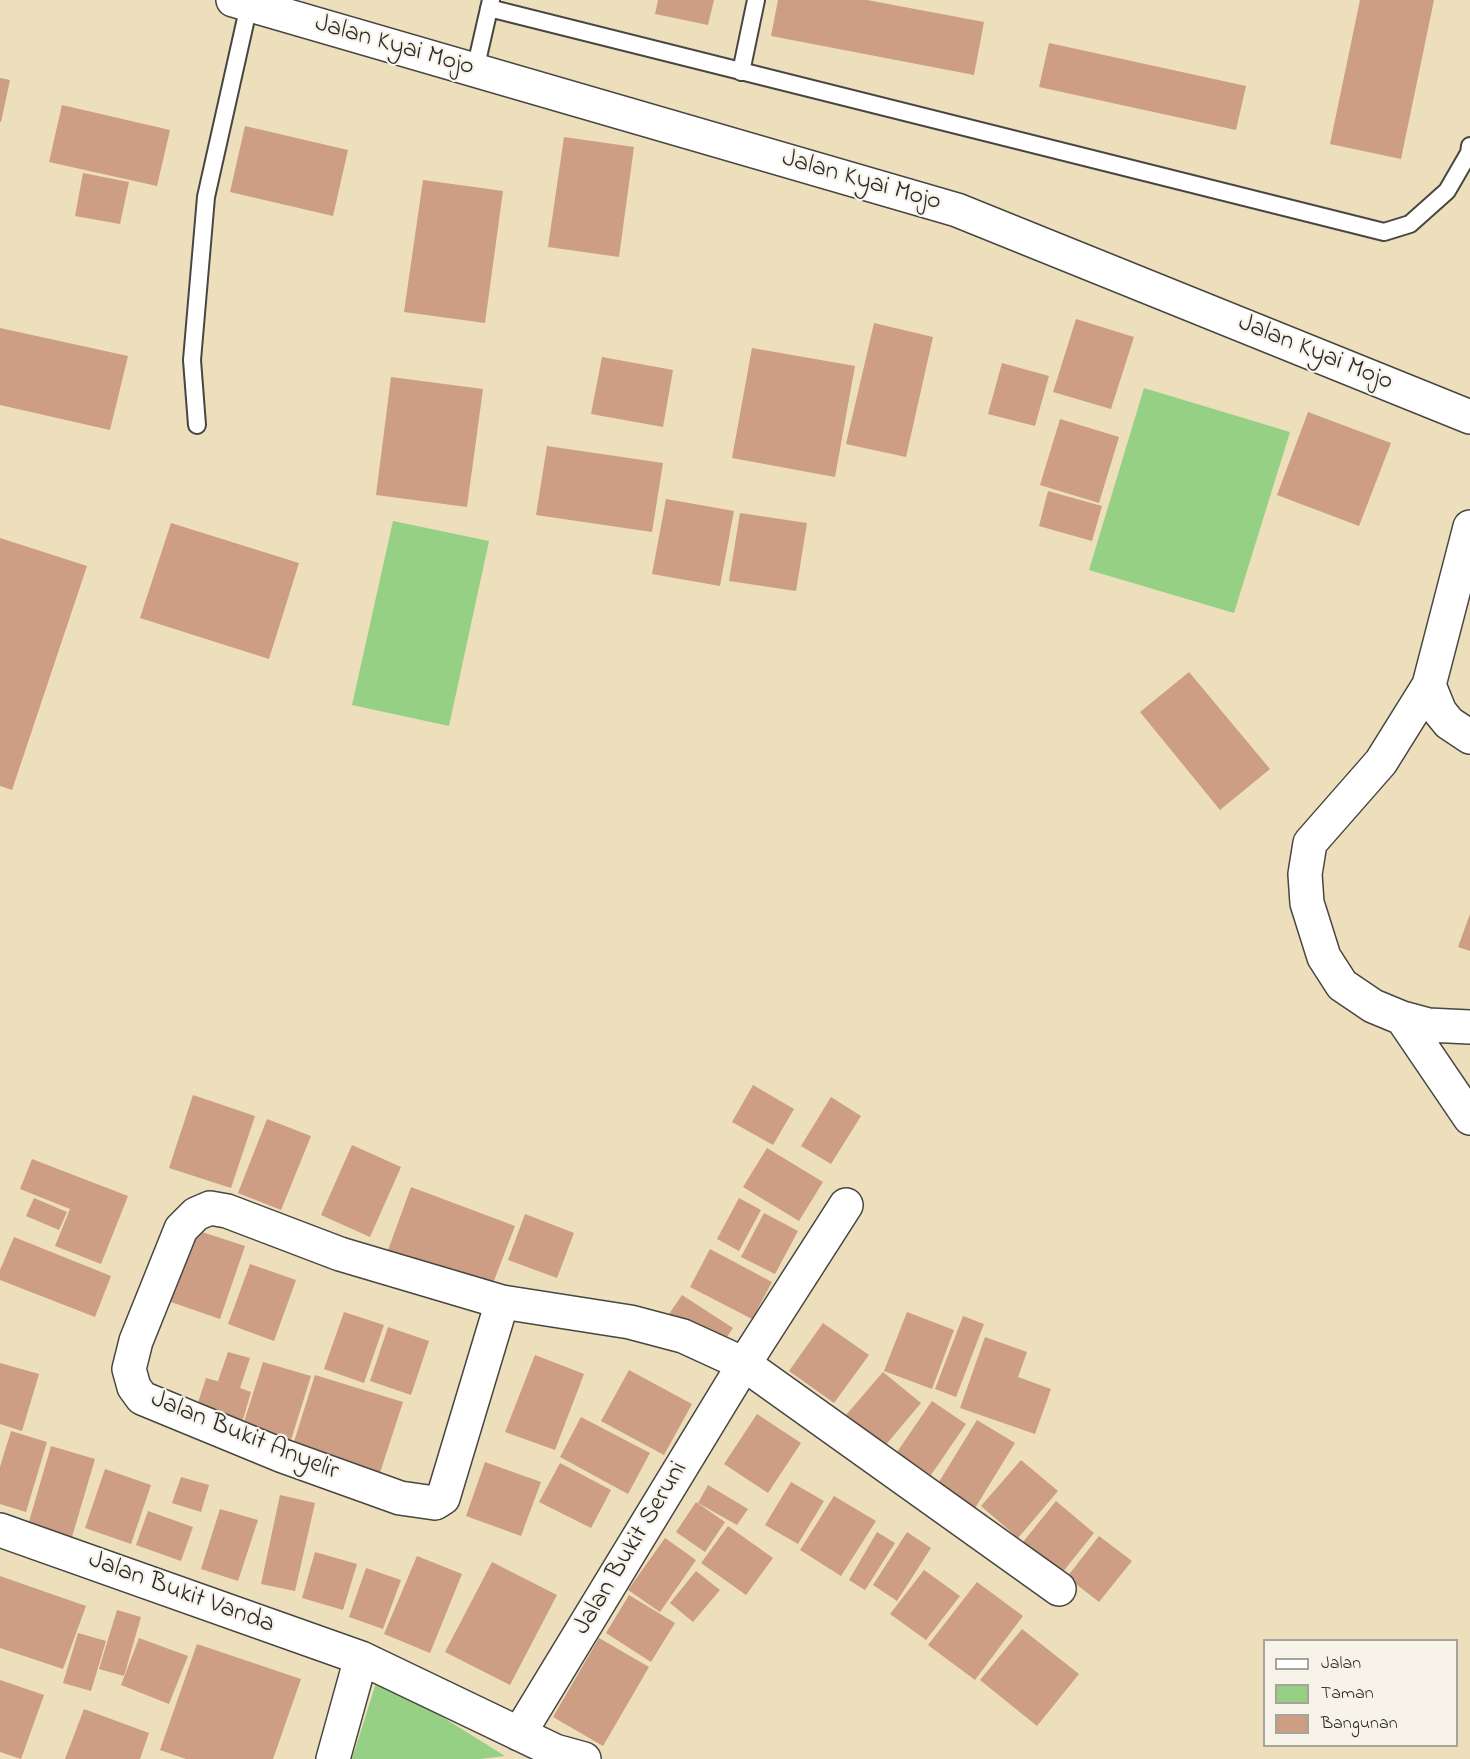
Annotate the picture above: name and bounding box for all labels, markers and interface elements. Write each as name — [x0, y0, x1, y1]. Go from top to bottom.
street label: Jalan Kyai Mojo — [311, 9, 477, 85]
street label: Jalan Kyai Mojo — [778, 144, 944, 220]
street label: Jalan Kyai Mojo — [1233, 309, 1397, 399]
street label: Jalan Bukit Anyelir — [145, 1385, 343, 1489]
street label: Jalan Bukit Seruni — [568, 1457, 696, 1641]
street label: Jalan Bukit Vanda — [84, 1546, 278, 1642]
legend — [1263, 1639, 1458, 1747]
text: Jalan — [1321, 1651, 1361, 1677]
text: Taman — [1321, 1681, 1374, 1707]
text: Bangunan — [1321, 1711, 1398, 1737]

